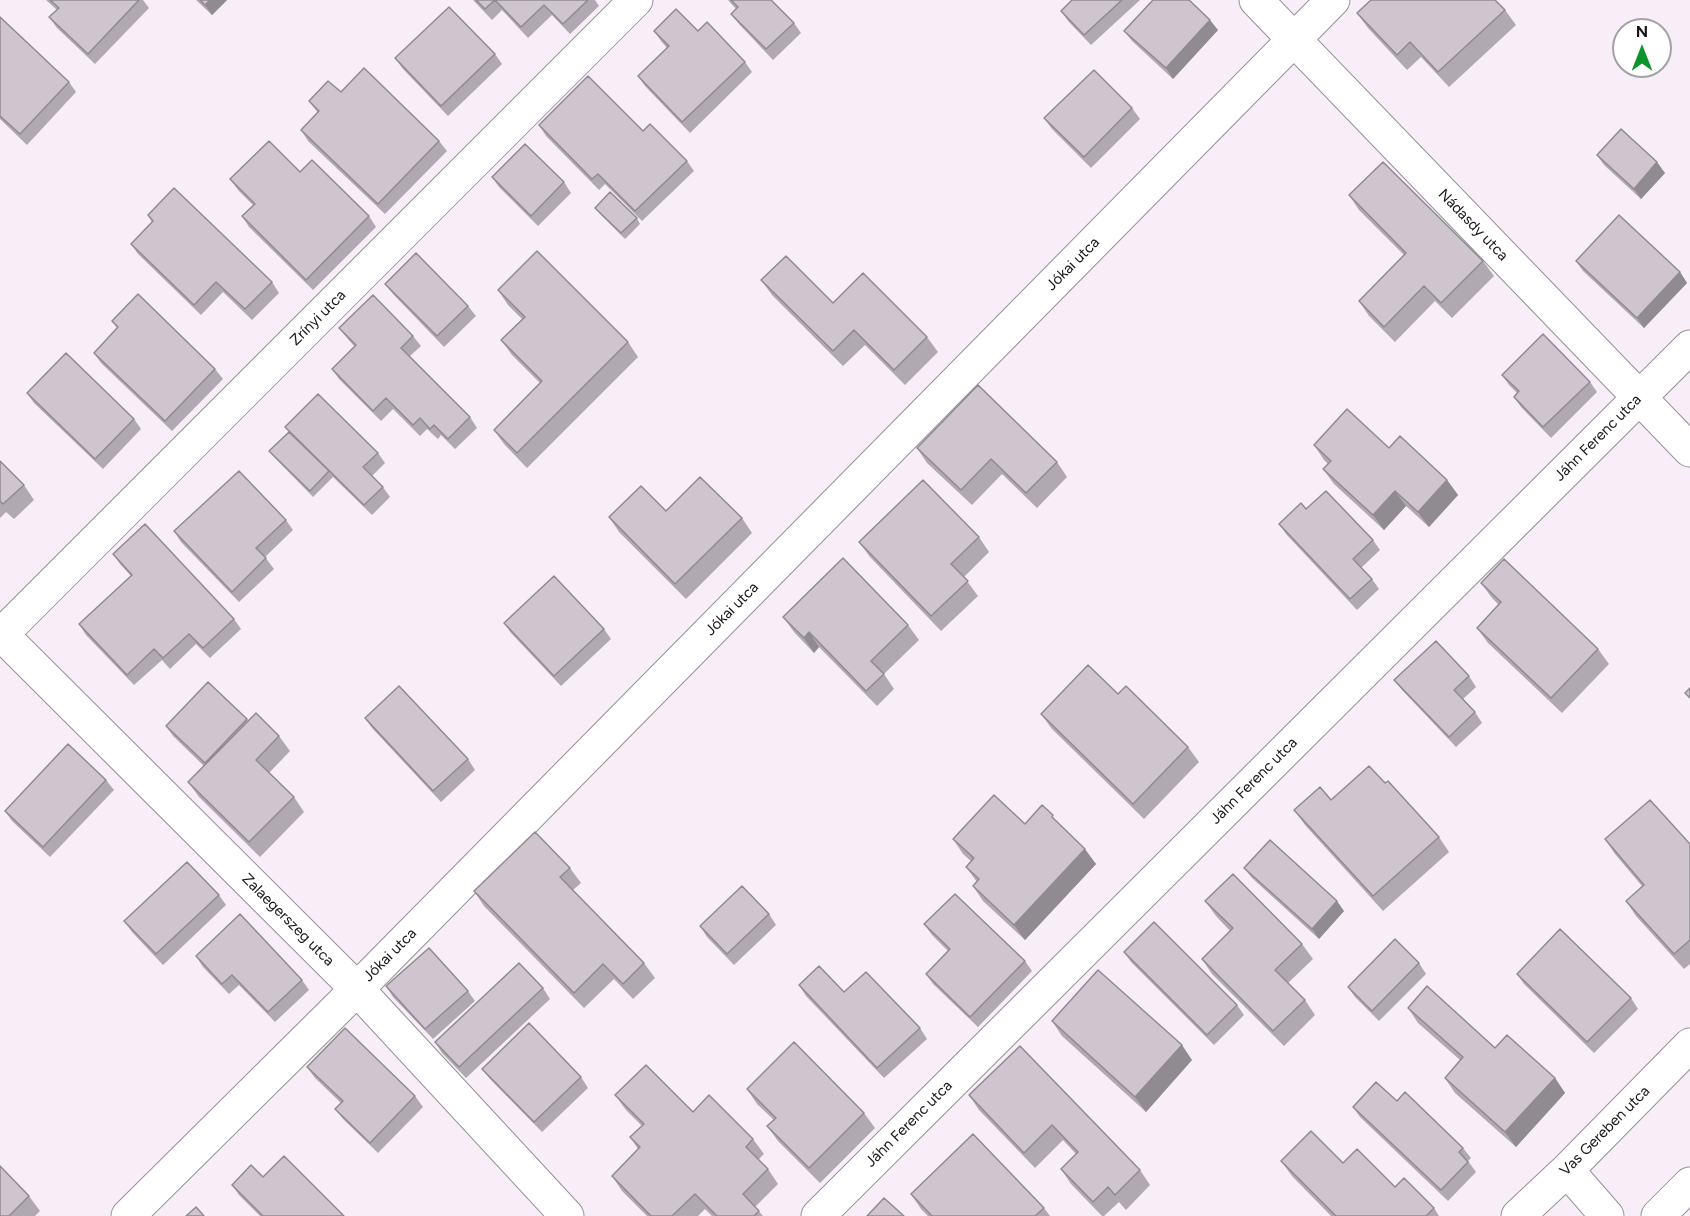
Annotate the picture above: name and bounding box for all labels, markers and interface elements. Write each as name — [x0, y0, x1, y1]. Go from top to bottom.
north arrow — [1612, 18, 1672, 78]
text: N — [1636, 22, 1648, 41]
street label: Nádasdy utca — [1434, 185, 1512, 265]
street label: Jókai utca — [1043, 234, 1103, 294]
street label: Zrínyi utca — [286, 286, 350, 350]
street label: Jáhn Ferenc utca — [1551, 391, 1645, 485]
street label: Jókai utca — [702, 579, 762, 639]
street label: Jáhn Ferenc utca — [1207, 734, 1301, 828]
street label: Zalaegerszeg utca — [238, 870, 338, 970]
street label: Jókai utca — [360, 925, 420, 985]
street label: Jáhn Ferenc utca — [862, 1077, 956, 1171]
street label: Vas Gereben utca — [1556, 1082, 1654, 1180]

